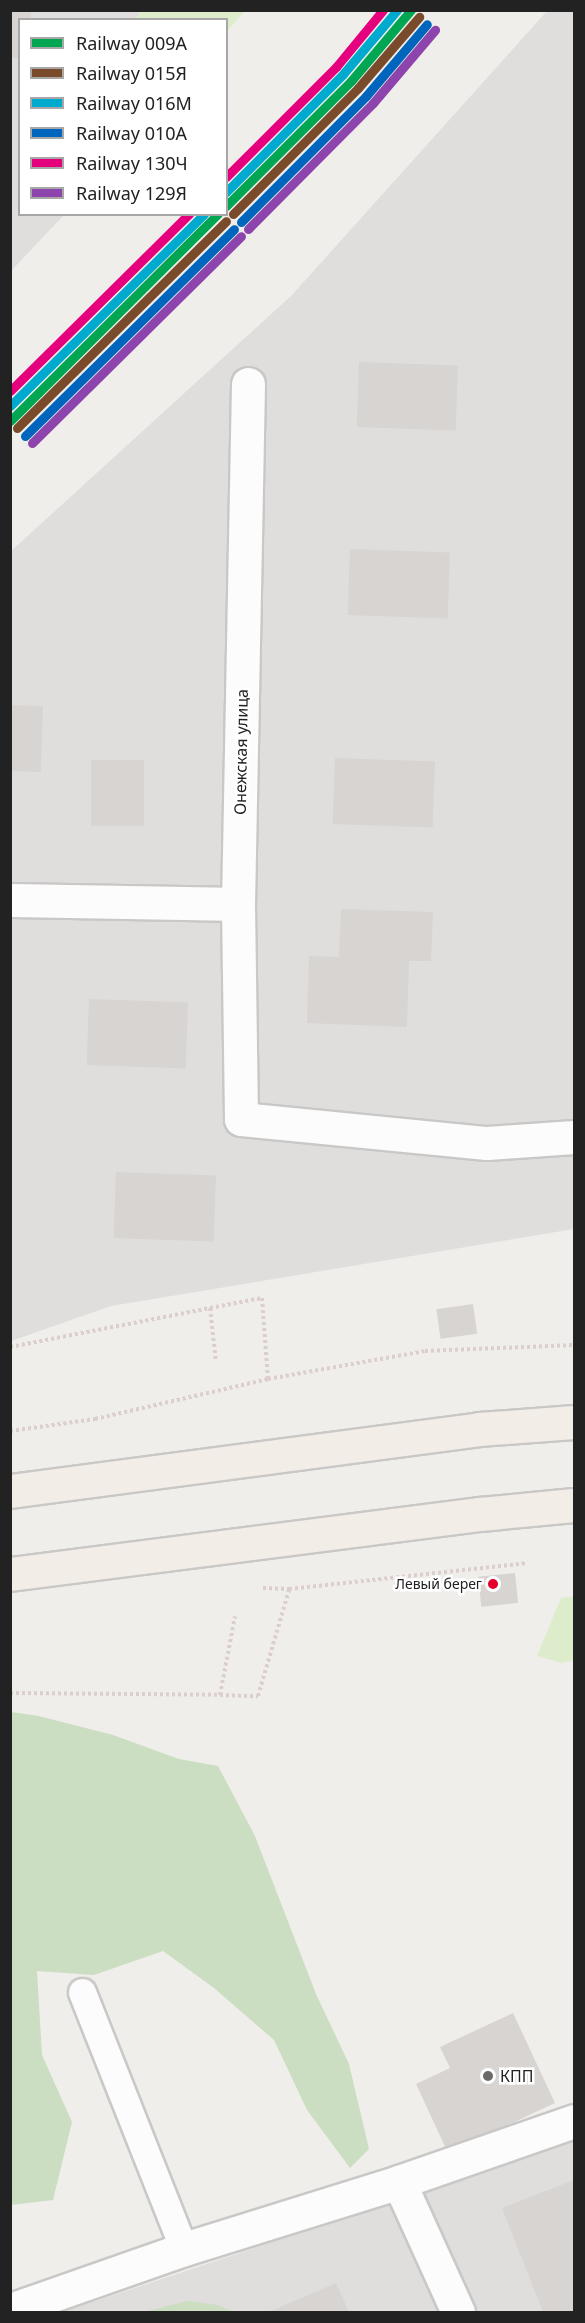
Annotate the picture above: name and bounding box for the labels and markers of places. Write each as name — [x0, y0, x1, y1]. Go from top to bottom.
place label: Левый берег — [395, 1576, 482, 1592]
marker: Левый берег — [487, 1578, 499, 1590]
place label: КПП — [500, 2066, 533, 2086]
marker: КПП — [481, 2069, 495, 2083]

